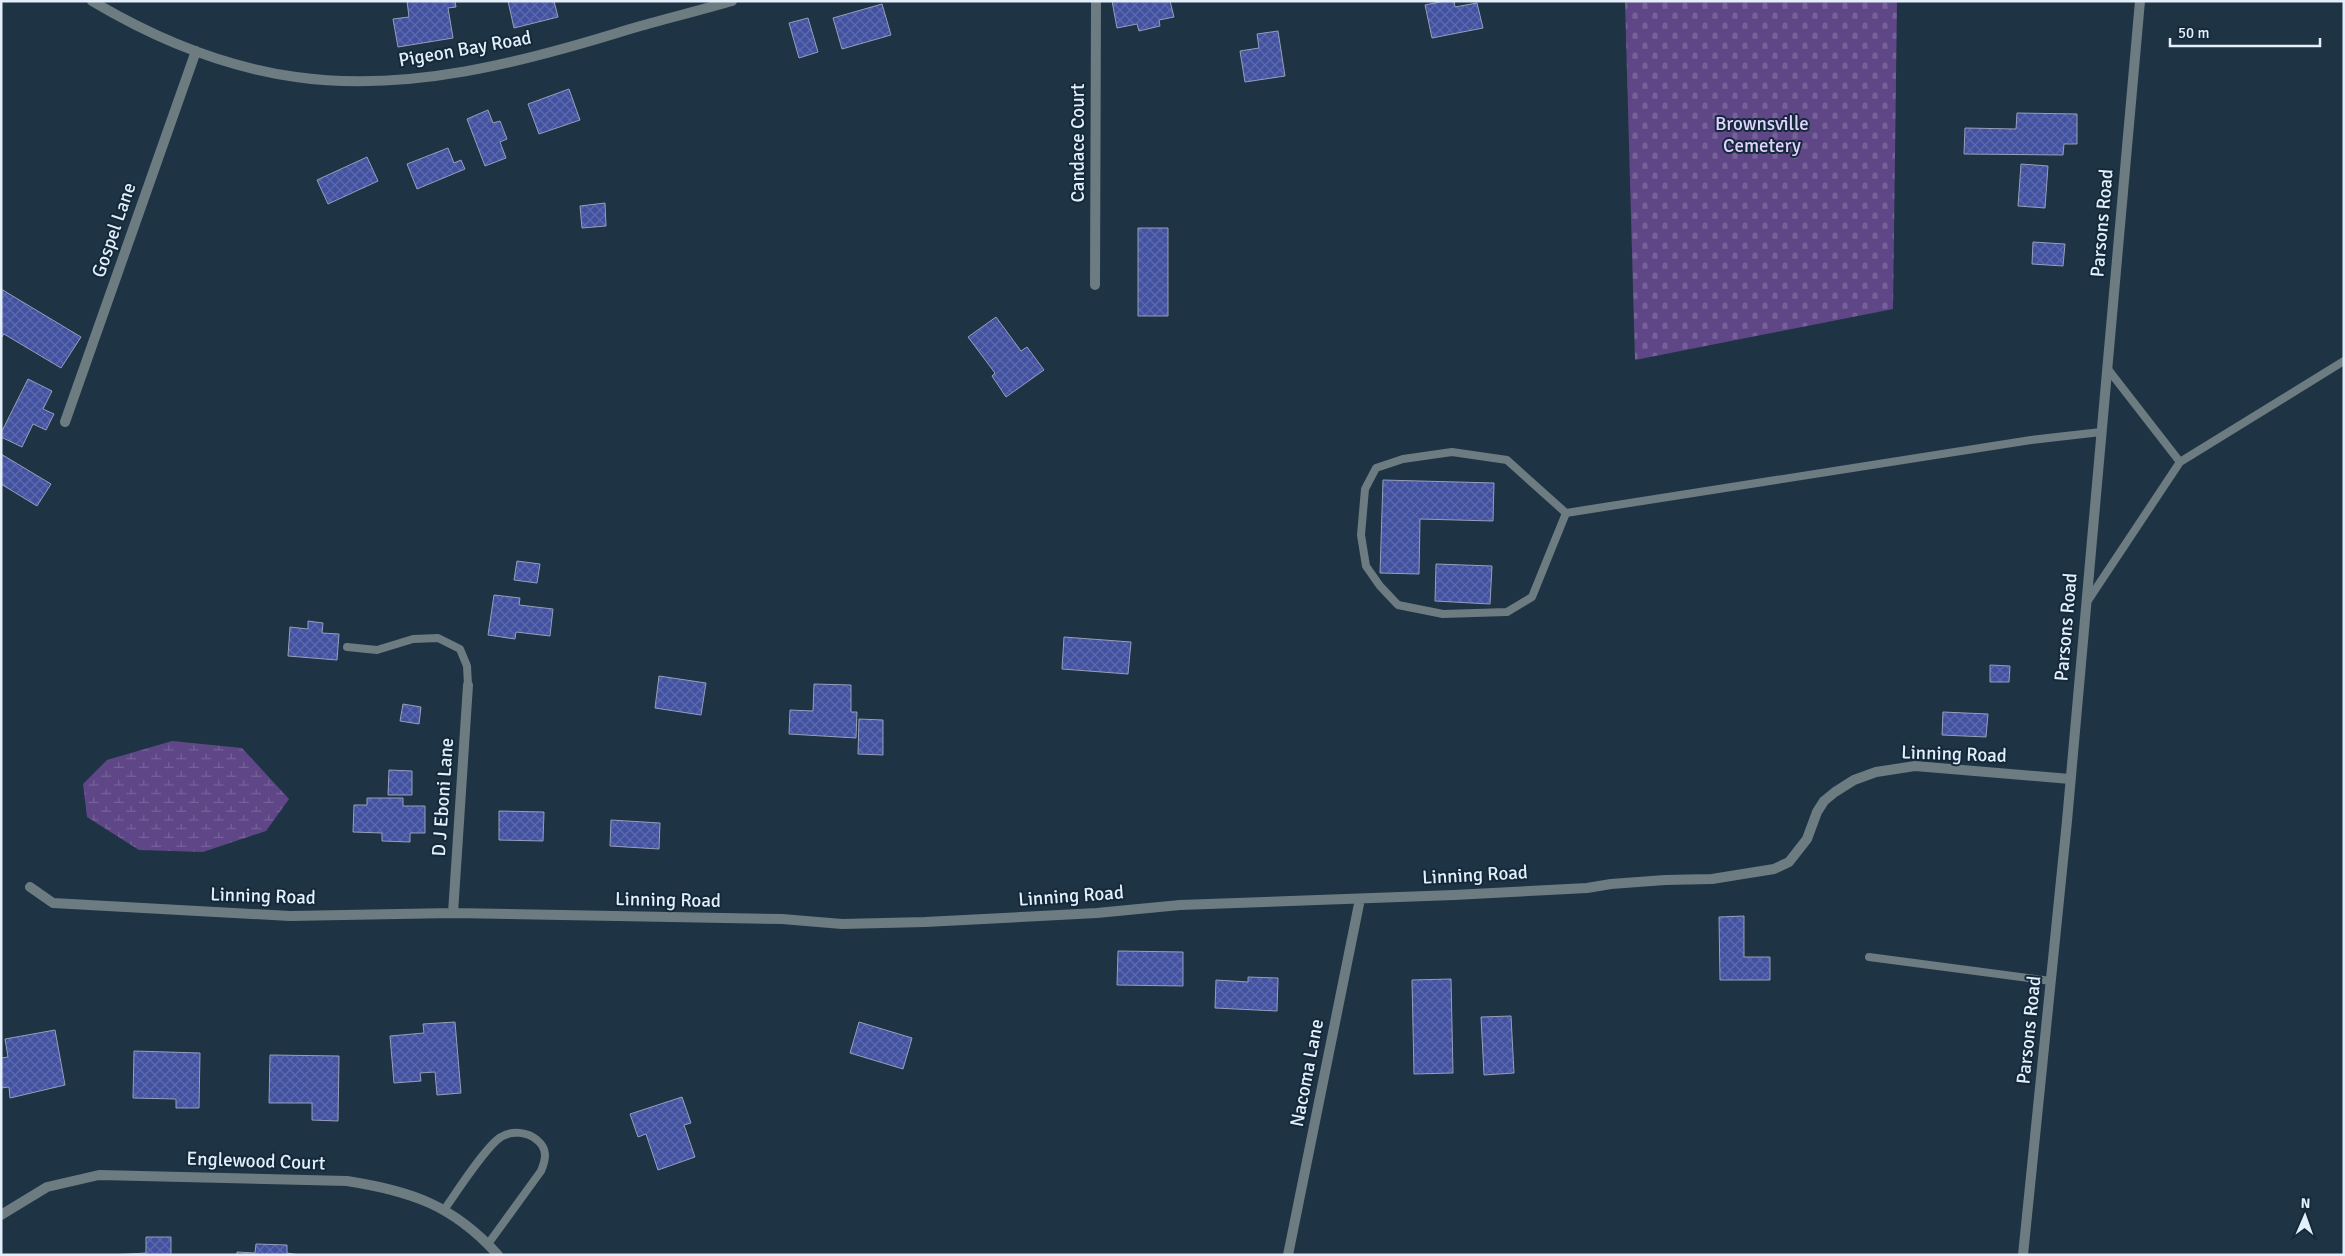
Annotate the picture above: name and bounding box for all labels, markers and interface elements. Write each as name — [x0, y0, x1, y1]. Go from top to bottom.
scale bar — [2170, 15, 2320, 47]
text: 50 m — [2178, 24, 2209, 42]
street label: Pigeon Bay Road — [397, 26, 533, 72]
street label: Candace Court — [1066, 83, 1090, 203]
park label: Brownsville Cemetery — [1715, 112, 1809, 158]
street label: Parsons Road — [2085, 168, 2119, 278]
street label: Gospel Lane — [87, 179, 141, 281]
street label: Parsons Road — [2049, 572, 2083, 682]
street label: D J Eboni Lane — [427, 737, 459, 857]
street label: Linning Road — [1901, 740, 2007, 768]
street label: Linning Road — [1422, 860, 1528, 890]
street label: Linning Road — [1017, 880, 1125, 912]
street label: Linning Road — [210, 882, 316, 910]
street label: Linning Road — [615, 887, 721, 913]
street label: Parsons Road — [2011, 975, 2047, 1085]
street label: Nacoma Lane — [1285, 1017, 1329, 1129]
street label: Englewood Court — [186, 1147, 326, 1175]
north arrow — [2280, 1191, 2330, 1241]
text: N — [2300, 1195, 2311, 1212]

